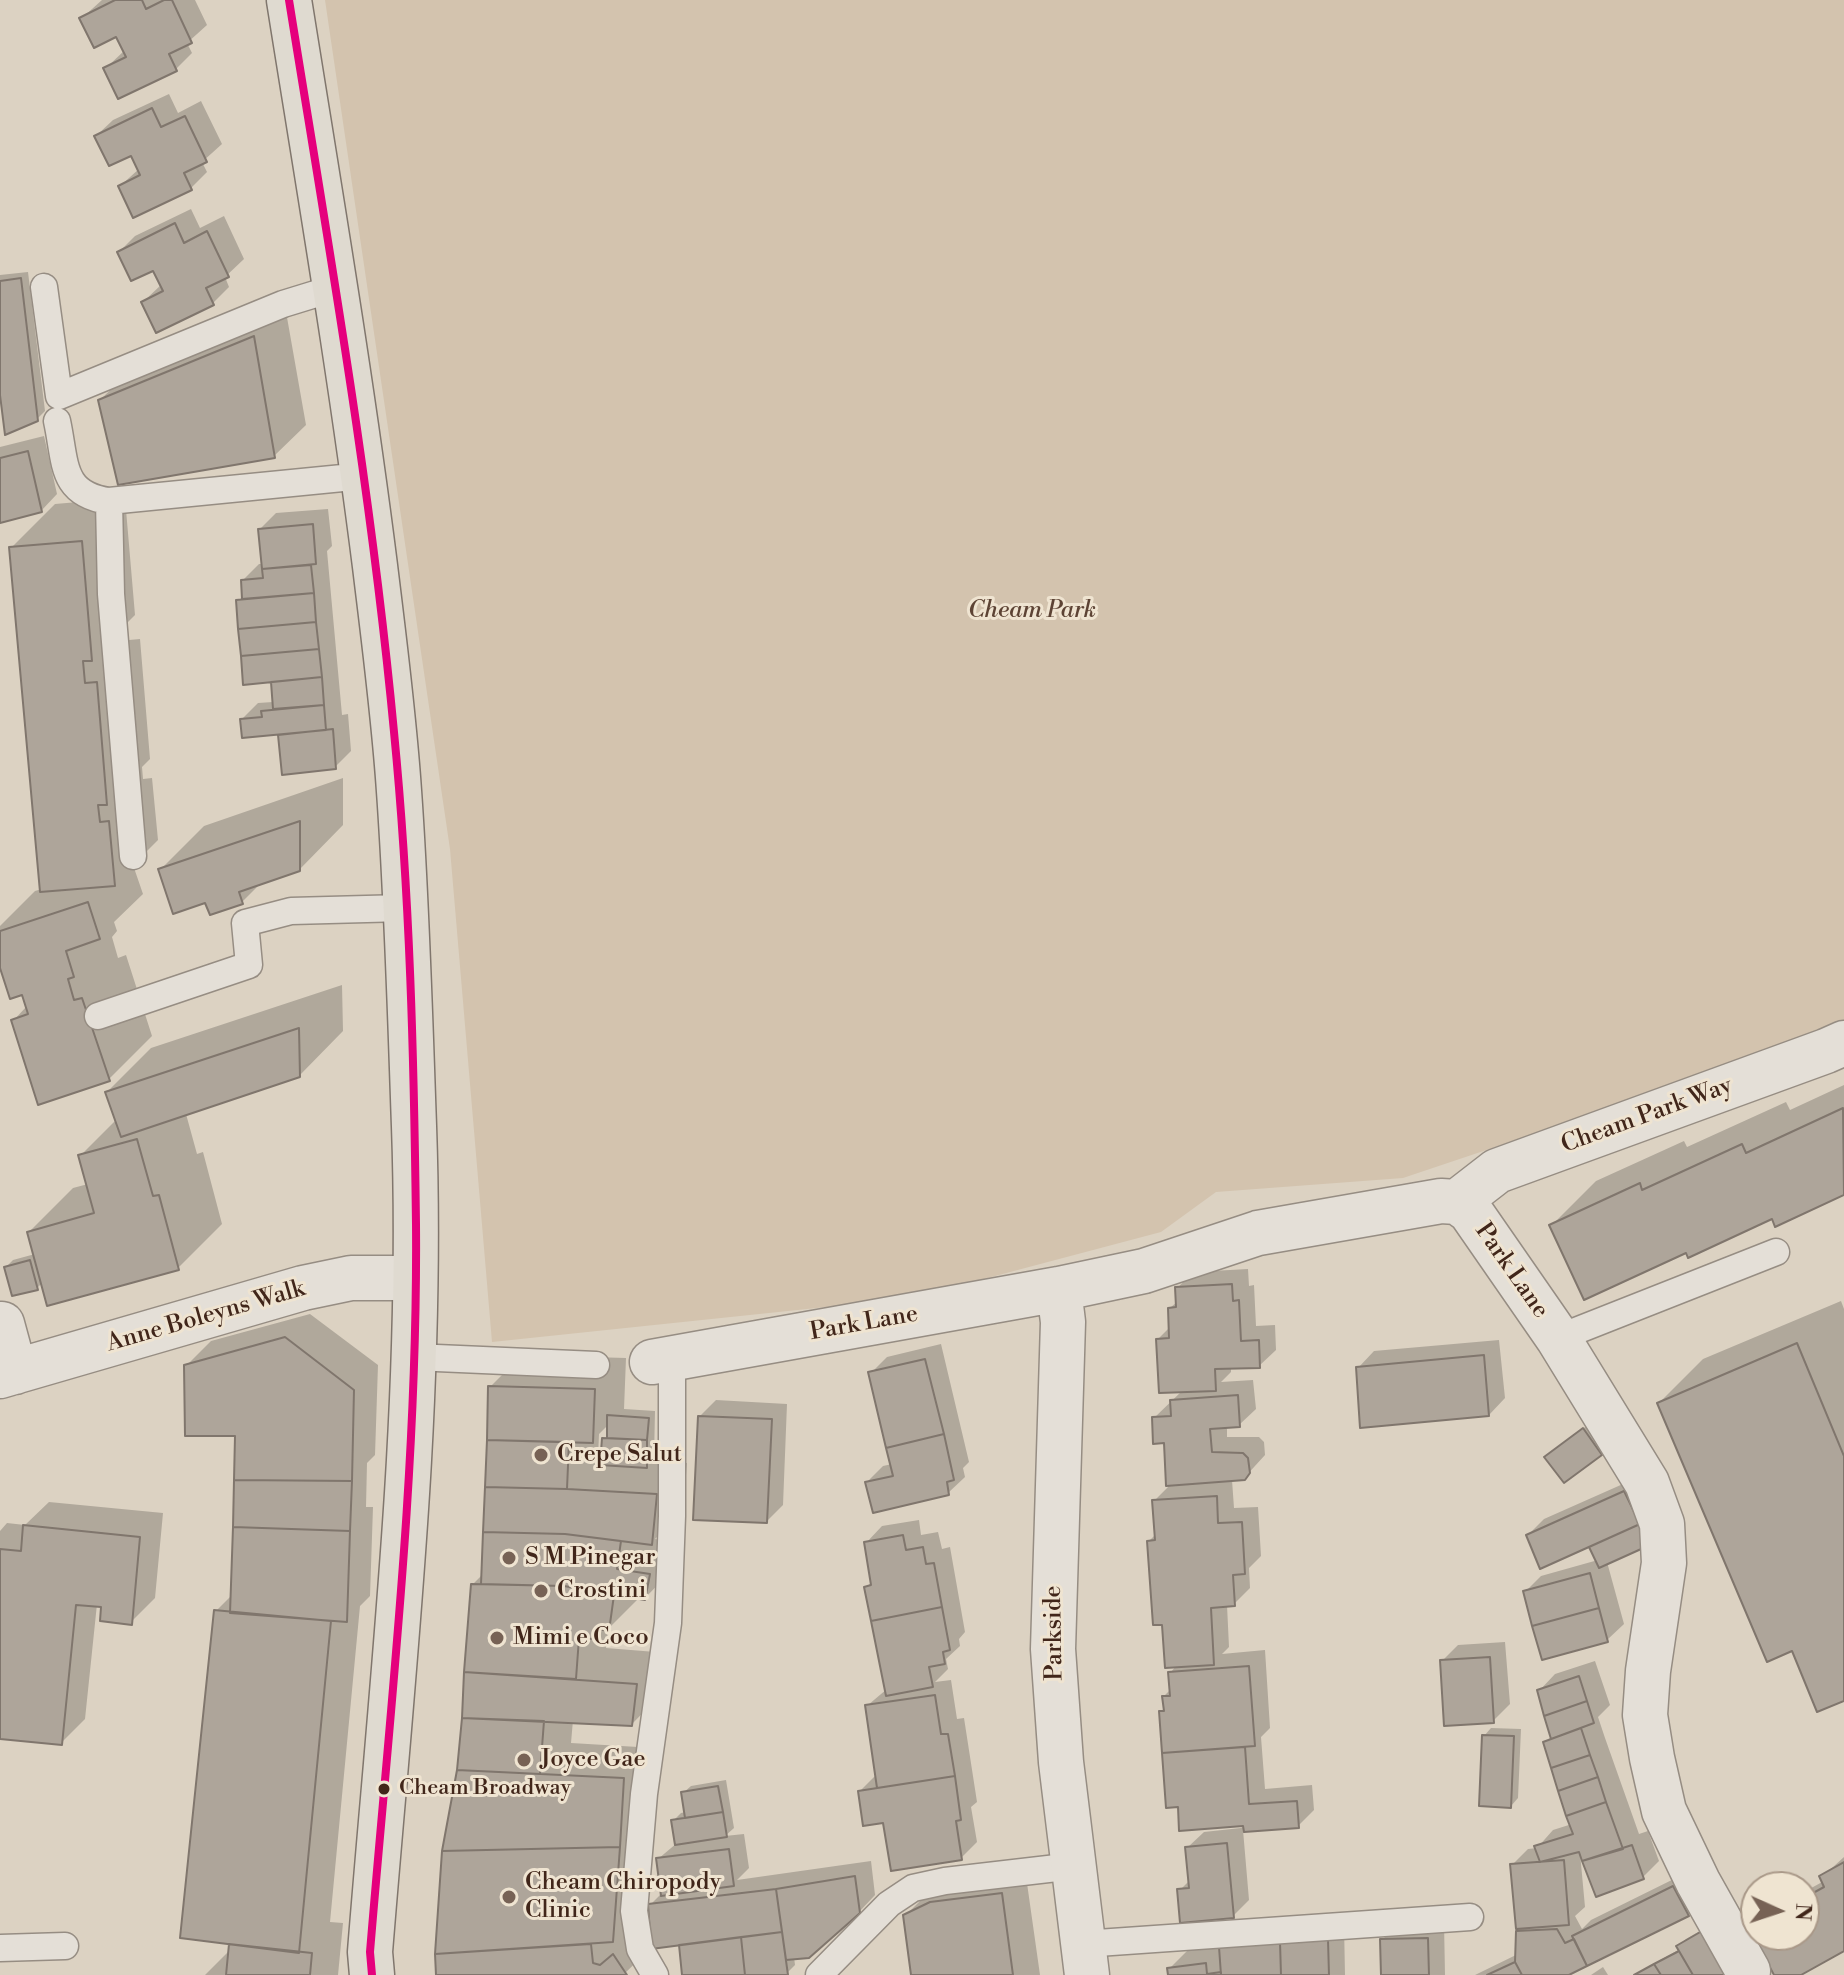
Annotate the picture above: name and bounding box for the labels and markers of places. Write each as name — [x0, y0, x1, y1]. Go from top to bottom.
place label: Crepe Salut — [557, 1441, 682, 1469]
marker: Crepe Salut — [532, 1446, 550, 1464]
place label: S M Pinegar — [525, 1544, 656, 1572]
marker: S M Pinegar — [500, 1549, 518, 1567]
place label: Crostini — [557, 1577, 646, 1605]
marker: Crostini — [532, 1582, 550, 1600]
place label: Mimi e Coco — [513, 1624, 649, 1652]
marker: Mimi e Coco — [488, 1629, 506, 1647]
place label: Joyce Gae — [540, 1746, 646, 1774]
marker: Joyce Gae — [515, 1751, 533, 1769]
place label: Cheam Broadway — [399, 1776, 571, 1802]
marker: Cheam Broadway — [376, 1781, 392, 1797]
place label: Cheam Chiropody Clinic — [525, 1869, 721, 1925]
marker: Cheam Chiropody Clinic — [500, 1888, 518, 1906]

